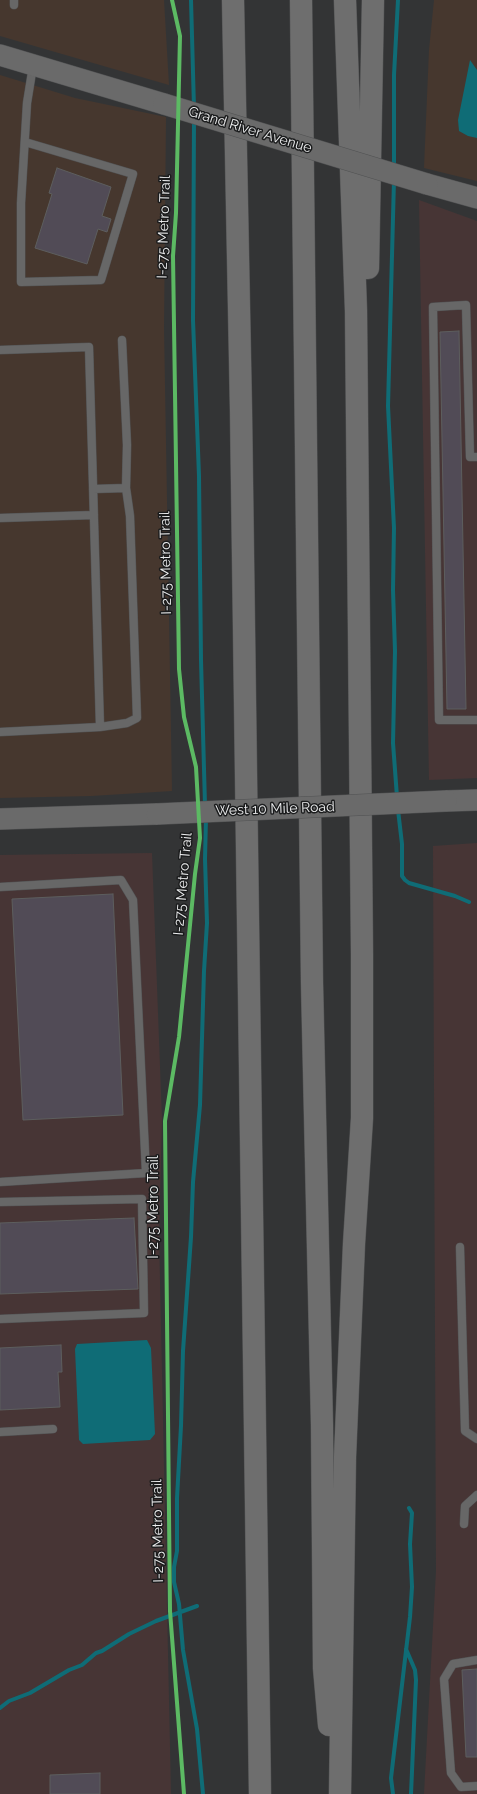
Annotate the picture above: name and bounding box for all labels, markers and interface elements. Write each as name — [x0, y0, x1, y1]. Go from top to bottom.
street label: Grand River Avenue — [186, 103, 314, 157]
street label: I-275 Metro Trail — [154, 175, 174, 279]
street label: I-275 Metro Trail — [157, 511, 175, 615]
street label: West 10 Mile Road — [215, 799, 335, 819]
street label: I-275 Metro Trail — [170, 832, 196, 936]
street label: I-275 Metro Trail — [146, 1155, 162, 1259]
street label: I-275 Metro Trail — [149, 1479, 167, 1583]

